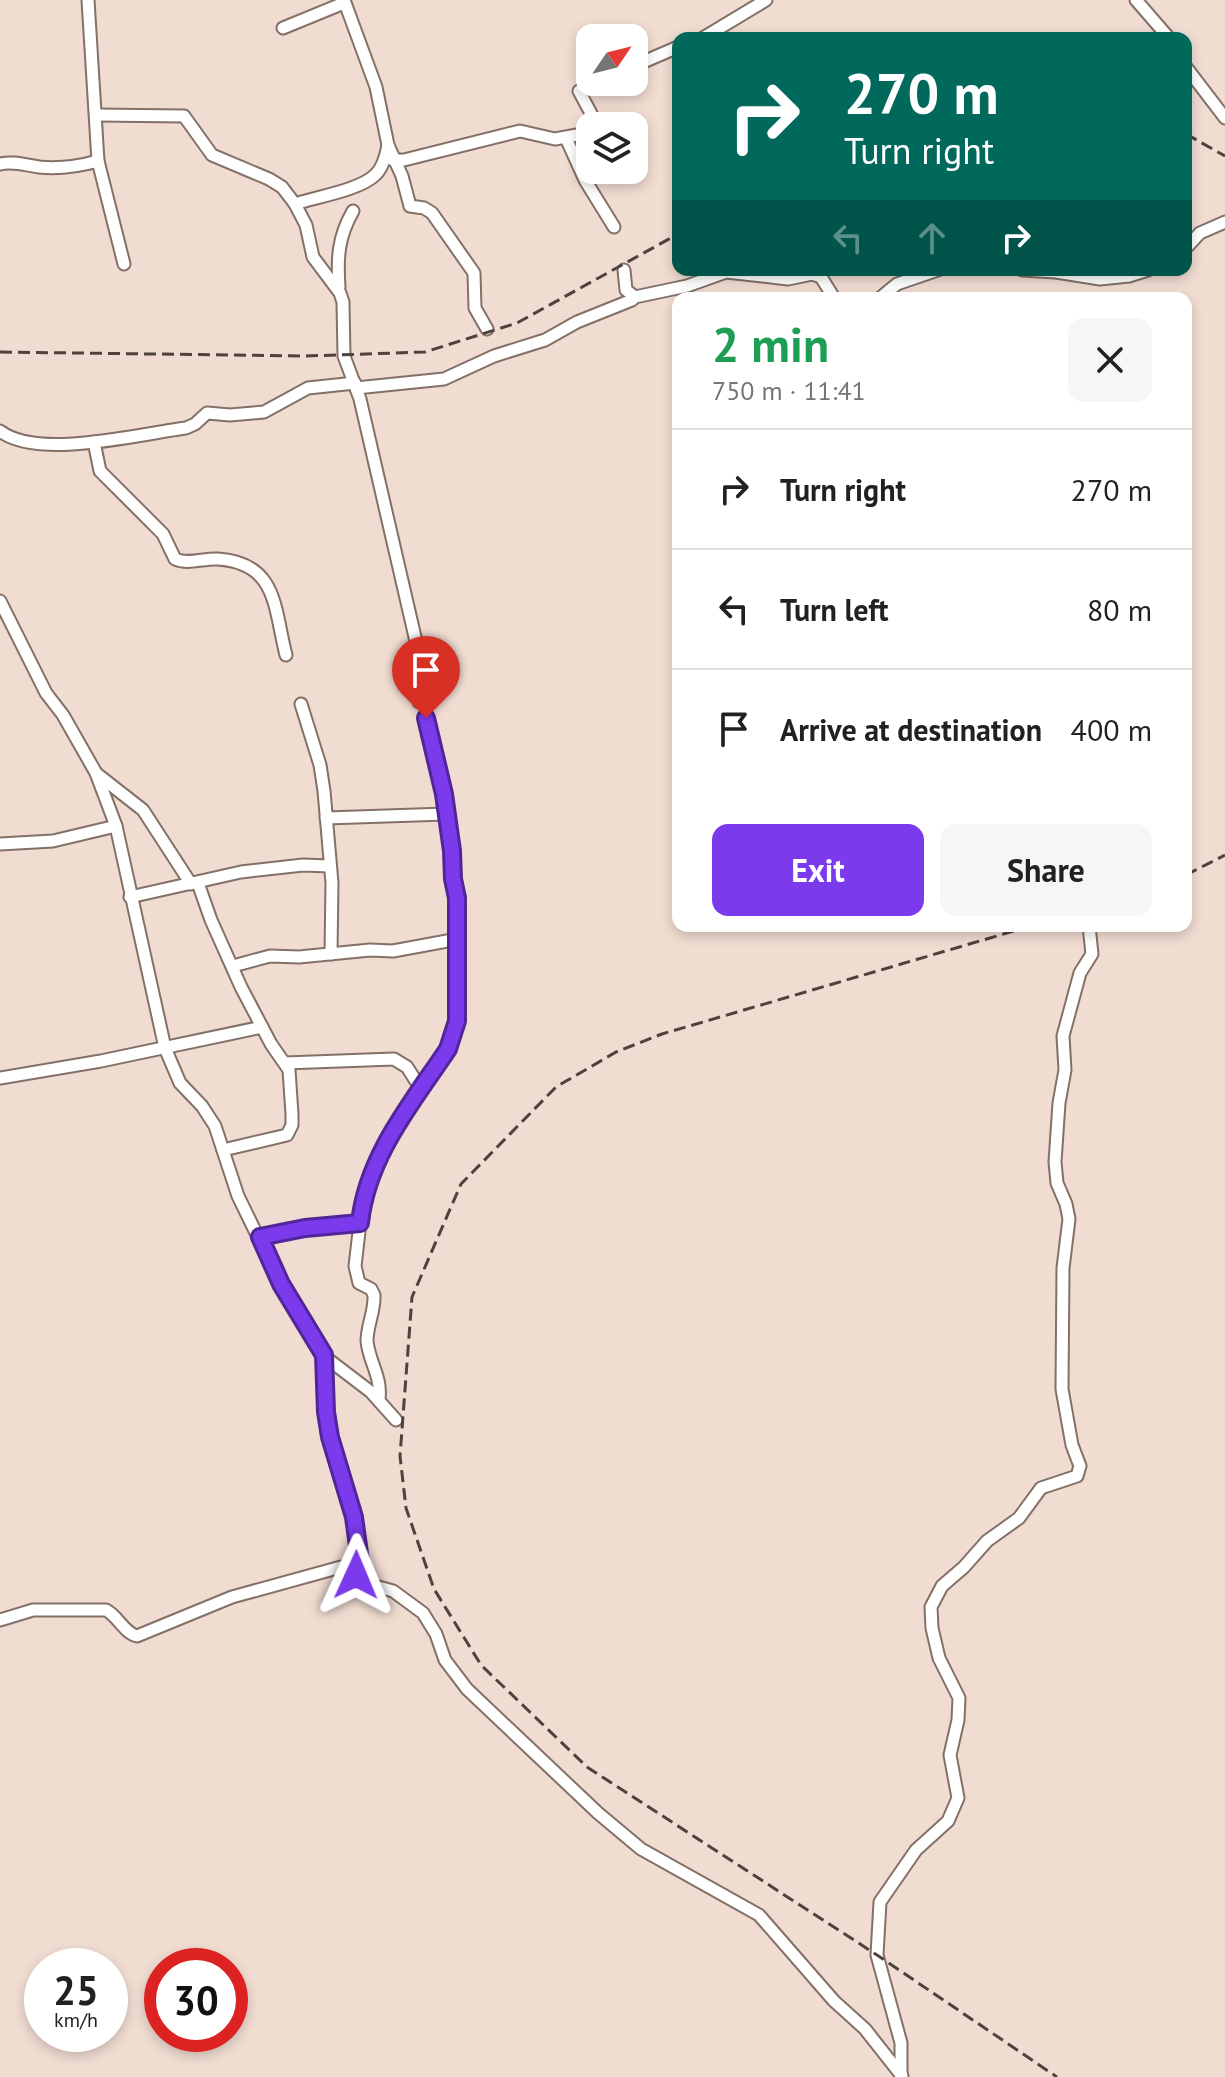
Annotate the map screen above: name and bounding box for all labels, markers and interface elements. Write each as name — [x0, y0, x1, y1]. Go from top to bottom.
north arrow — [576, 24, 648, 96]
map controls — [576, 24, 648, 184]
text: 270 m — [844, 57, 999, 129]
icon: right — [712, 64, 816, 168]
button: layers — [576, 112, 648, 184]
text: Turn right — [844, 127, 994, 174]
icon: left — [826, 216, 870, 260]
icon: ahead — [910, 216, 954, 260]
icon: right — [994, 216, 1038, 260]
text: 2 min — [712, 313, 829, 375]
button: close — [1068, 318, 1152, 402]
text: 750 m · 11:41 — [712, 374, 866, 407]
icon: right — [712, 467, 756, 511]
text: Turn right — [780, 470, 906, 509]
text: 270 m — [1071, 470, 1152, 509]
icon: left — [712, 587, 756, 631]
text: Turn left — [780, 590, 888, 629]
text: 80 m — [1087, 590, 1152, 629]
pin — [392, 636, 460, 718]
icon: arrive — [404, 648, 448, 692]
icon: arrive — [712, 707, 756, 751]
text: Arrive at destination — [780, 710, 1042, 749]
text: 400 m — [1071, 710, 1152, 749]
button: Exit — [712, 824, 924, 916]
button: Share — [940, 824, 1152, 916]
position arrow — [314, 1533, 398, 1617]
speed limit sign: 30 — [144, 1948, 248, 2052]
text: 25 — [53, 1964, 99, 2016]
text: km/h — [54, 2007, 98, 2033]

